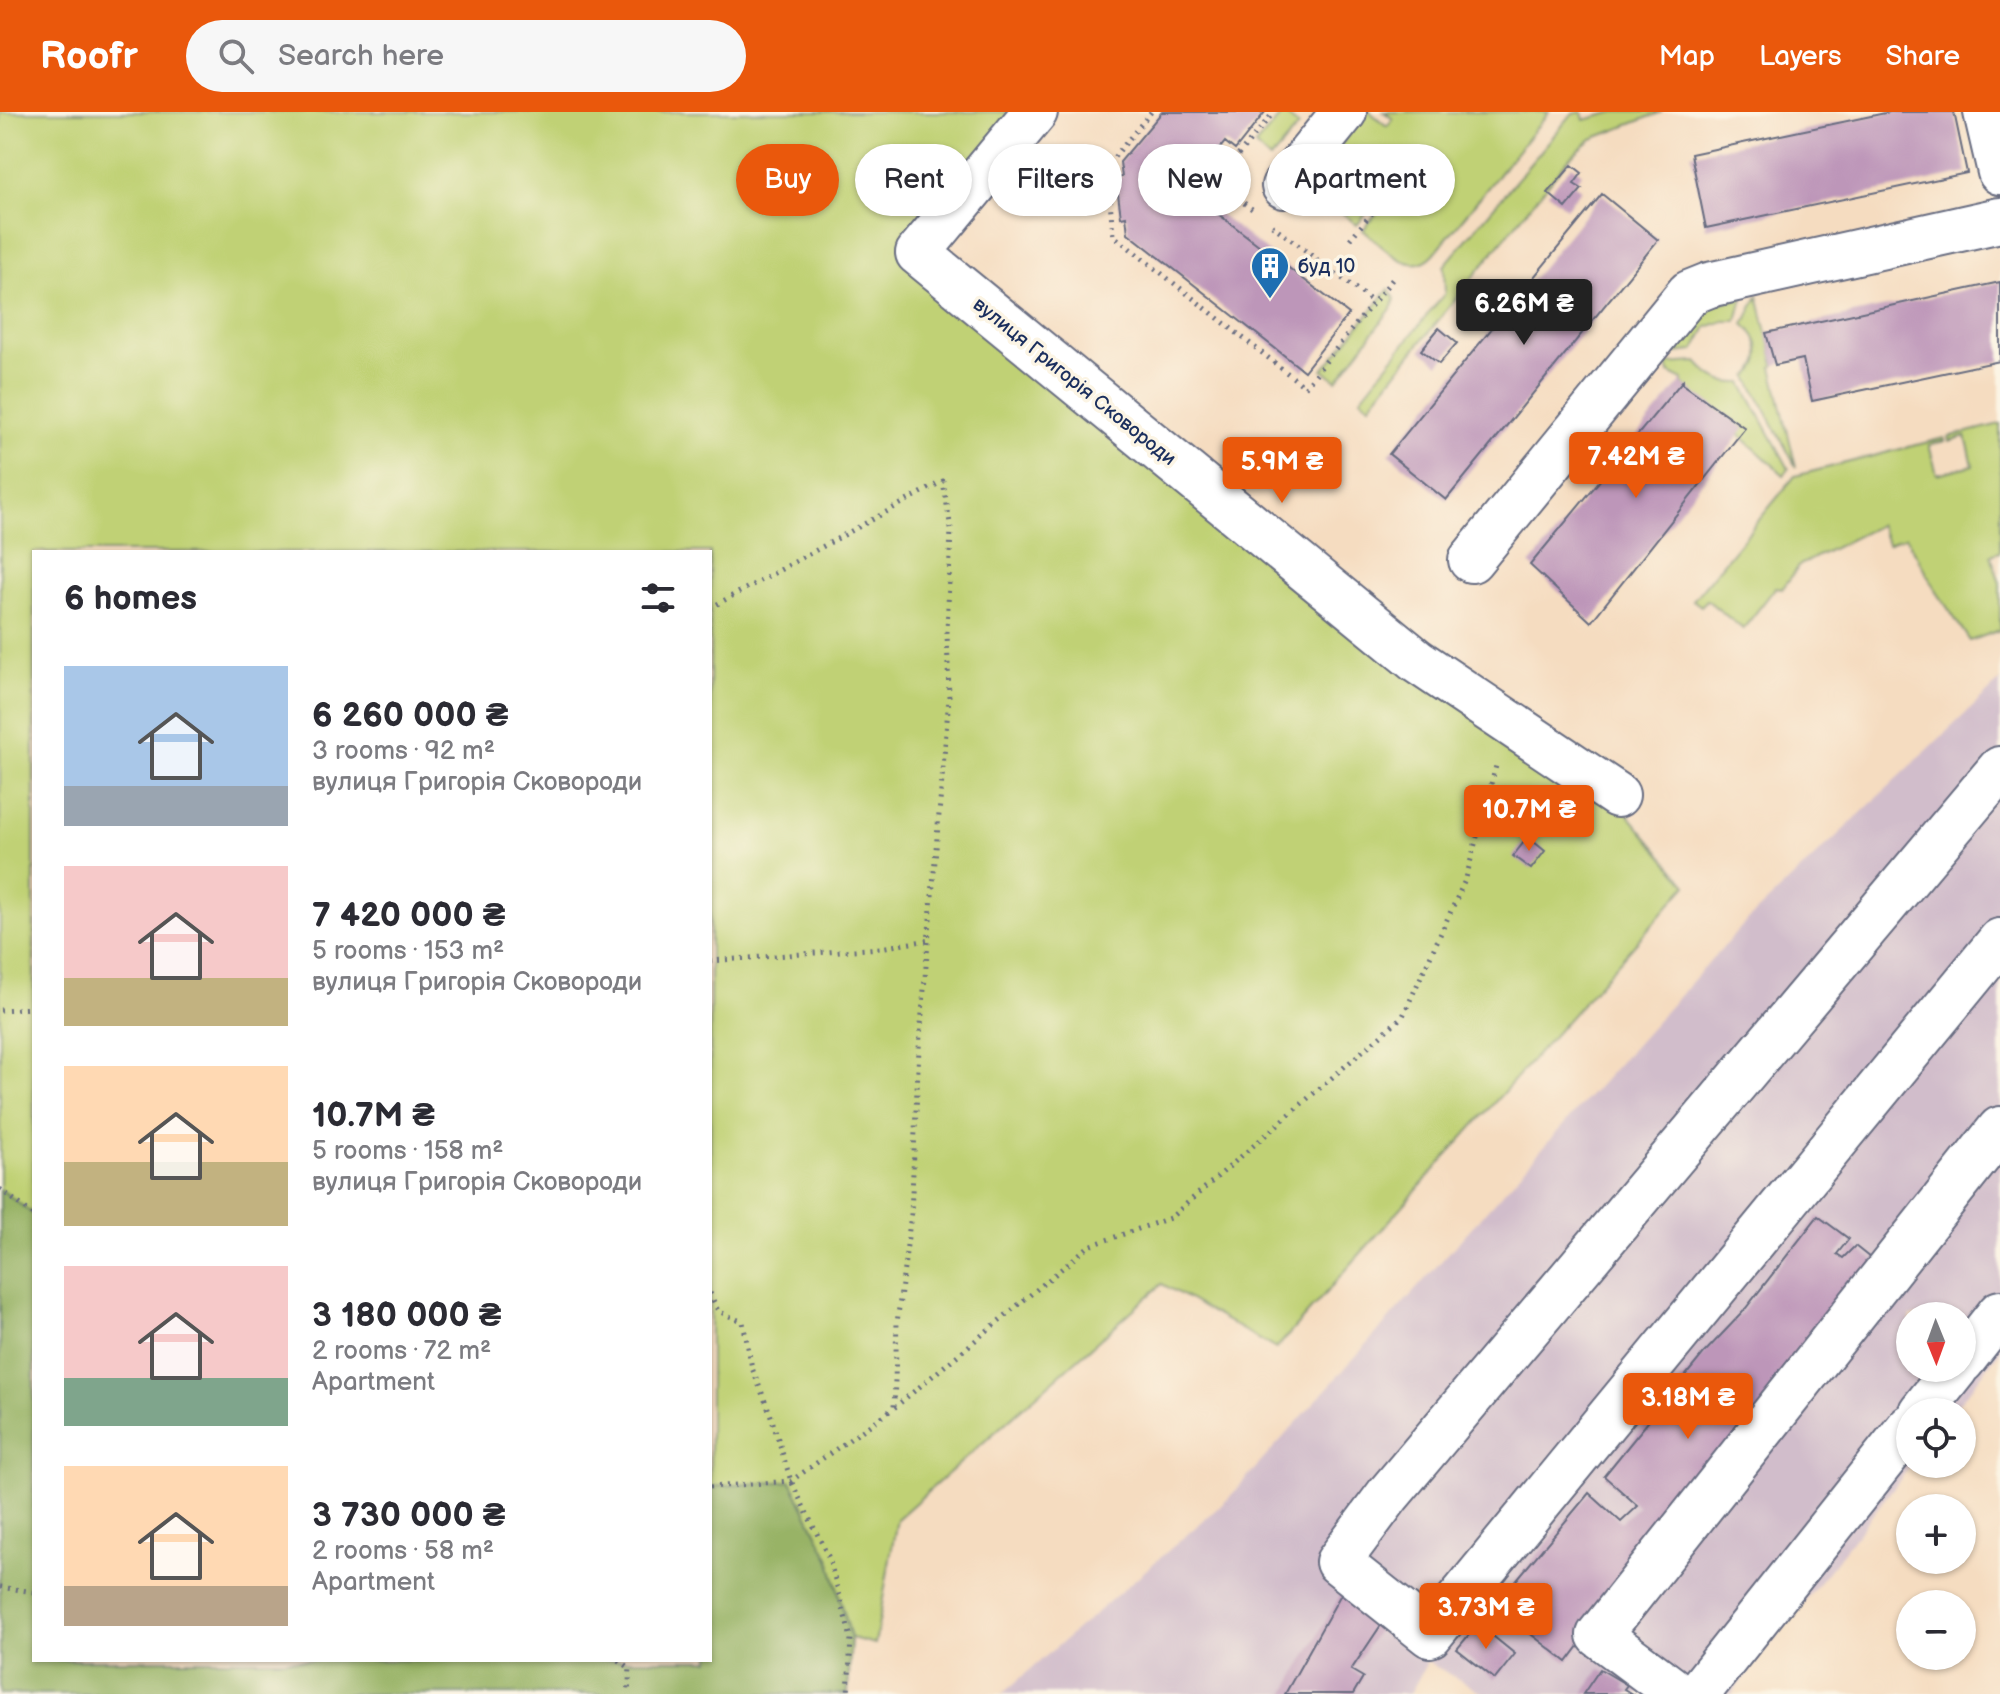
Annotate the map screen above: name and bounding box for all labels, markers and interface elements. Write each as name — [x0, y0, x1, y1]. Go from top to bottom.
search box — [186, 20, 746, 92]
text: Roofr — [40, 34, 138, 79]
icon: search — [214, 34, 258, 78]
text: Search here — [278, 38, 444, 74]
text: Map — [1659, 40, 1715, 73]
text: Layers — [1759, 40, 1842, 73]
text: Share — [1886, 40, 1960, 73]
chip: Buy — [736, 144, 839, 216]
chip: Rent — [855, 144, 972, 216]
chip: Filters — [988, 144, 1122, 216]
chip: New — [1138, 144, 1251, 216]
chip: Apartment — [1267, 144, 1455, 216]
building icon: буд 10 — [1249, 245, 1291, 300]
place label: буд 10 — [1298, 255, 1355, 279]
pin: 6.26M ₴ — [1450, 279, 1598, 347]
text: 6.26M ₴ — [1474, 289, 1574, 320]
street label: вулиця Григорія Сковороди — [968, 292, 1181, 471]
pin: 7.42M ₴ — [1562, 432, 1710, 500]
pin: 5.9M ₴ — [1217, 437, 1347, 505]
text: 7.42M ₴ — [1587, 442, 1685, 473]
text: 5.9M ₴ — [1241, 447, 1323, 478]
icon: filters — [636, 576, 680, 620]
text: 6 homes — [64, 578, 197, 619]
text: 6 260 000 ₴ — [312, 695, 509, 736]
icon: home — [128, 698, 224, 794]
text: 3 rooms · 92 m² — [312, 736, 495, 767]
text: вулиця Григорія Сковороди — [312, 767, 642, 798]
pin: 10.7M ₴ — [1455, 785, 1603, 853]
text: 10.7M ₴ — [1482, 795, 1576, 826]
text: 7 420 000 ₴ — [312, 895, 506, 936]
icon: home — [128, 898, 224, 994]
text: 5 rooms · 153 m² — [312, 936, 504, 967]
text: вулиця Григорія Сковороди — [312, 967, 642, 998]
text: 10.7M ₴ — [312, 1095, 435, 1136]
icon: home — [128, 1098, 224, 1194]
text: 5 rooms · 158 m² — [312, 1136, 504, 1167]
text: вулиця Григорія Сковороди — [312, 1167, 642, 1198]
text: 3 180 000 ₴ — [312, 1295, 502, 1336]
icon: home — [128, 1298, 224, 1394]
north arrow — [1896, 1302, 1976, 1382]
map controls — [1896, 1302, 1976, 1670]
text: 2 rooms · 72 m² — [312, 1336, 491, 1367]
text: Apartment — [312, 1367, 435, 1398]
pin: 3.18M ₴ — [1614, 1373, 1762, 1441]
text: 3.18M ₴ — [1641, 1383, 1735, 1414]
button: locate — [1896, 1398, 1976, 1478]
button: + — [1896, 1494, 1976, 1574]
text: 3 730 000 ₴ — [312, 1495, 505, 1536]
icon: home — [128, 1498, 224, 1594]
text: 2 rooms · 58 m² — [312, 1536, 494, 1567]
text: Apartment — [312, 1567, 435, 1598]
pin: 3.73M ₴ — [1412, 1583, 1560, 1651]
button: − — [1896, 1590, 1976, 1670]
text: 3.73M ₴ — [1437, 1593, 1535, 1624]

